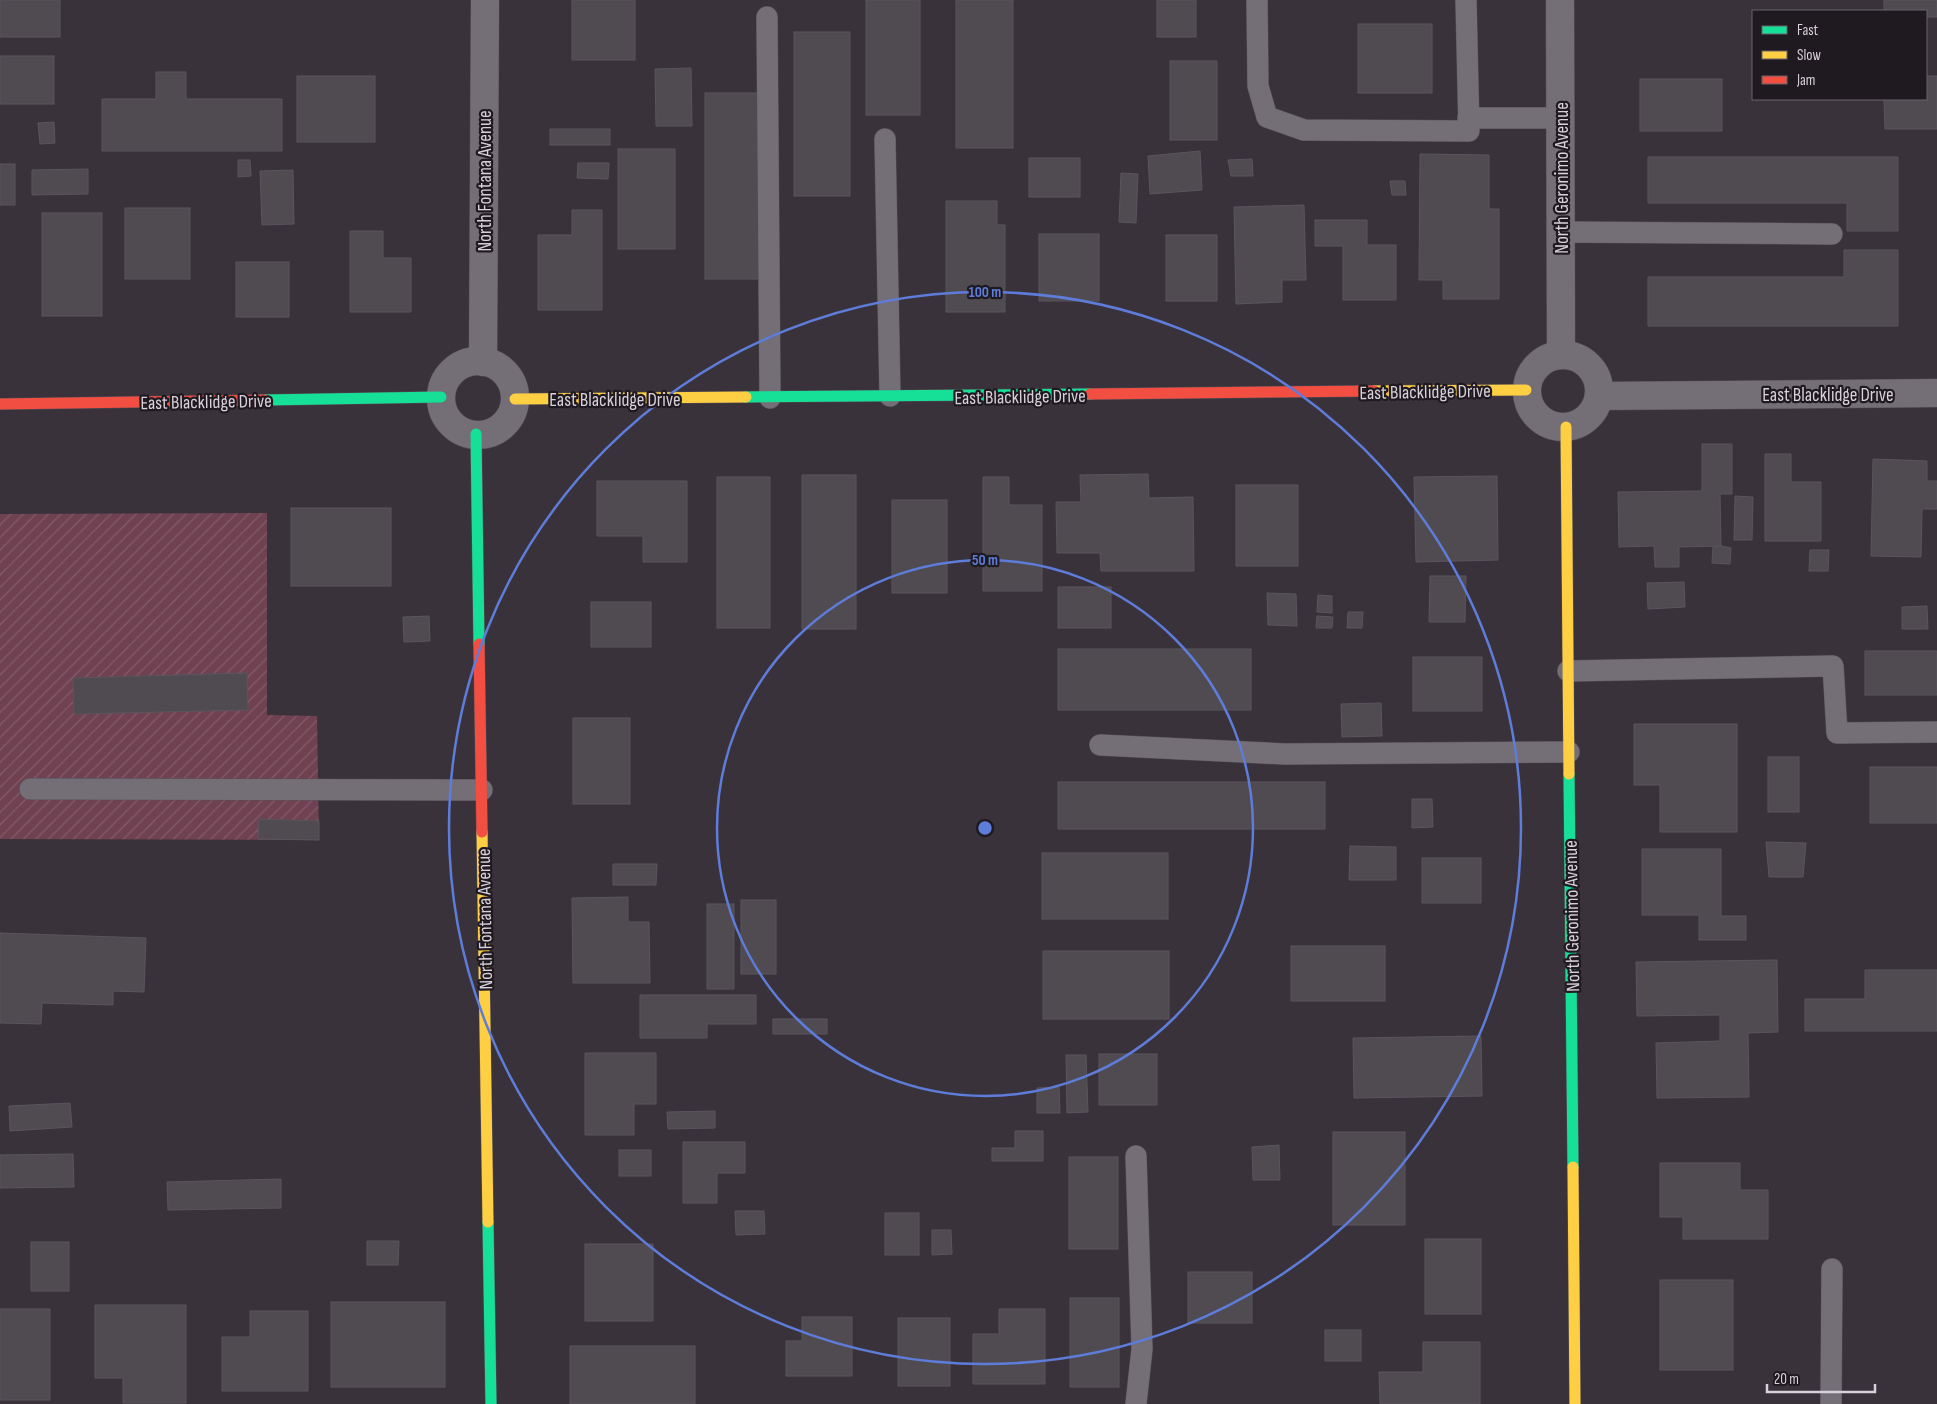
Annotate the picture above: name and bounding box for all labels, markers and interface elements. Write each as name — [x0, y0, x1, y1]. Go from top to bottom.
legend — [1752, 10, 1927, 100]
text: Fast — [1797, 21, 1819, 40]
text: Slow — [1797, 46, 1821, 65]
text: Jam — [1796, 71, 1815, 90]
street label: North Geronimo Avenue — [1551, 102, 1574, 254]
street label: North Fontana Avenue — [474, 110, 497, 252]
text: 100 m — [969, 283, 1001, 302]
street label: East Blacklidge Drive — [1359, 380, 1491, 405]
street label: East Blacklidge Drive — [1762, 384, 1894, 407]
street label: East Blacklidge Drive — [954, 385, 1086, 410]
street label: East Blacklidge Drive — [549, 389, 681, 412]
street label: East Blacklidge Drive — [140, 390, 272, 415]
text: 50 m — [972, 551, 998, 570]
centre of rings — [976, 819, 994, 837]
street label: North Geronimo Avenue — [1560, 840, 1585, 992]
street label: North Fontana Avenue — [473, 848, 498, 990]
scale bar — [1767, 1362, 1874, 1394]
text: 20 m — [1774, 1370, 1799, 1389]

